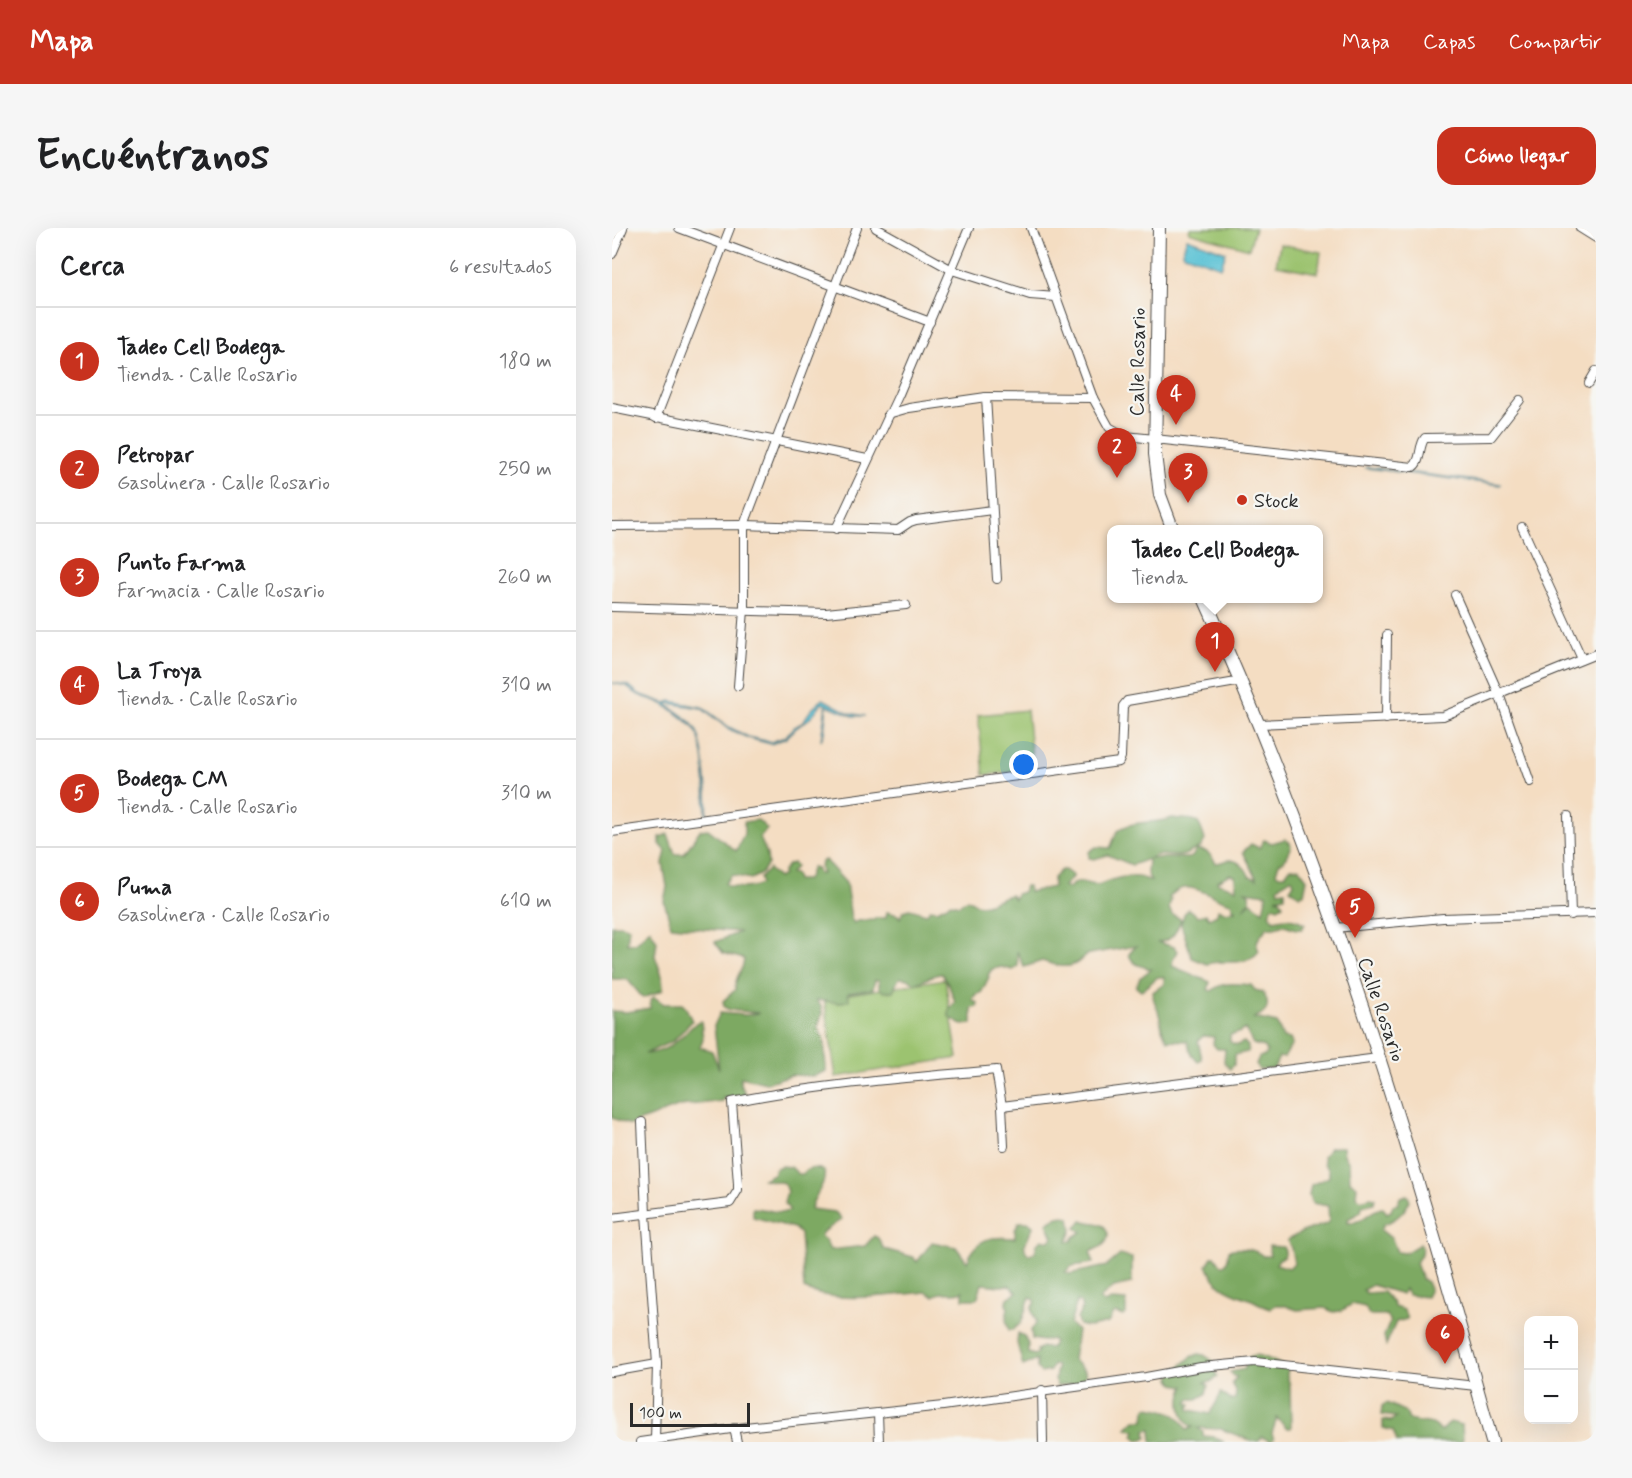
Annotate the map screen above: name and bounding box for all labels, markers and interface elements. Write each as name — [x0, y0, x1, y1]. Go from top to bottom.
text: Mapa — [30, 24, 94, 61]
text: Mapa — [1342, 28, 1390, 56]
text: Capas — [1423, 28, 1476, 56]
text: Compartir — [1509, 28, 1602, 56]
button: Cómo llegar — [1437, 127, 1596, 185]
text: Encuéntranos — [36, 129, 269, 184]
text: Cerca — [60, 250, 125, 284]
text: 6 resultados — [449, 254, 552, 281]
street label: Calle Rosario — [1124, 307, 1153, 417]
text: Tadeo Cell Bodega — [117, 334, 284, 362]
text: 1 — [75, 348, 84, 375]
text: 180 m — [499, 348, 552, 375]
text: Tienda · Calle Rosario — [117, 362, 298, 389]
pin: 4 — [1156, 376, 1196, 425]
pin: 2 — [1098, 428, 1136, 478]
text: Petropar — [117, 442, 194, 470]
pin: 3 — [1168, 454, 1208, 503]
text: 2 — [75, 456, 84, 483]
text: 250 m — [498, 456, 552, 483]
text: Gasolinera · Calle Rosario — [117, 470, 330, 497]
place label: Stock — [1254, 488, 1298, 515]
marker: Stock — [1235, 493, 1249, 507]
popup — [1107, 525, 1323, 603]
text: Tadeo Cell Bodega — [1131, 537, 1299, 565]
text: Punto Farma — [117, 550, 246, 578]
text: 3 — [75, 564, 84, 591]
text: 260 m — [498, 564, 552, 591]
text: Tienda — [1131, 565, 1188, 592]
text: Farmacia · Calle Rosario — [117, 578, 325, 605]
pin: 1 — [1196, 622, 1234, 672]
text: La Troya — [117, 658, 202, 686]
text: 4 — [74, 672, 85, 699]
text: 310 m — [501, 672, 552, 699]
text: Tienda · Calle Rosario — [117, 686, 298, 713]
your location — [1009, 750, 1038, 779]
text: Bodega CM — [117, 766, 228, 794]
text: 5 — [74, 780, 86, 807]
text: 310 m — [501, 780, 552, 807]
text: Tienda · Calle Rosario — [117, 794, 298, 821]
text: Puma — [117, 874, 172, 902]
text: 6 — [74, 888, 85, 915]
text: 610 m — [500, 888, 552, 915]
pin: 5 — [1336, 888, 1374, 938]
text: Gasolinera · Calle Rosario — [117, 902, 330, 929]
street label: Calle Rosario — [1350, 954, 1411, 1065]
pin: 6 — [1426, 1314, 1464, 1364]
map controls — [1524, 1316, 1578, 1424]
button: + — [1524, 1316, 1578, 1370]
button: − — [1524, 1370, 1578, 1424]
scale bar — [630, 1400, 750, 1428]
text: 100 m — [639, 1403, 682, 1424]

